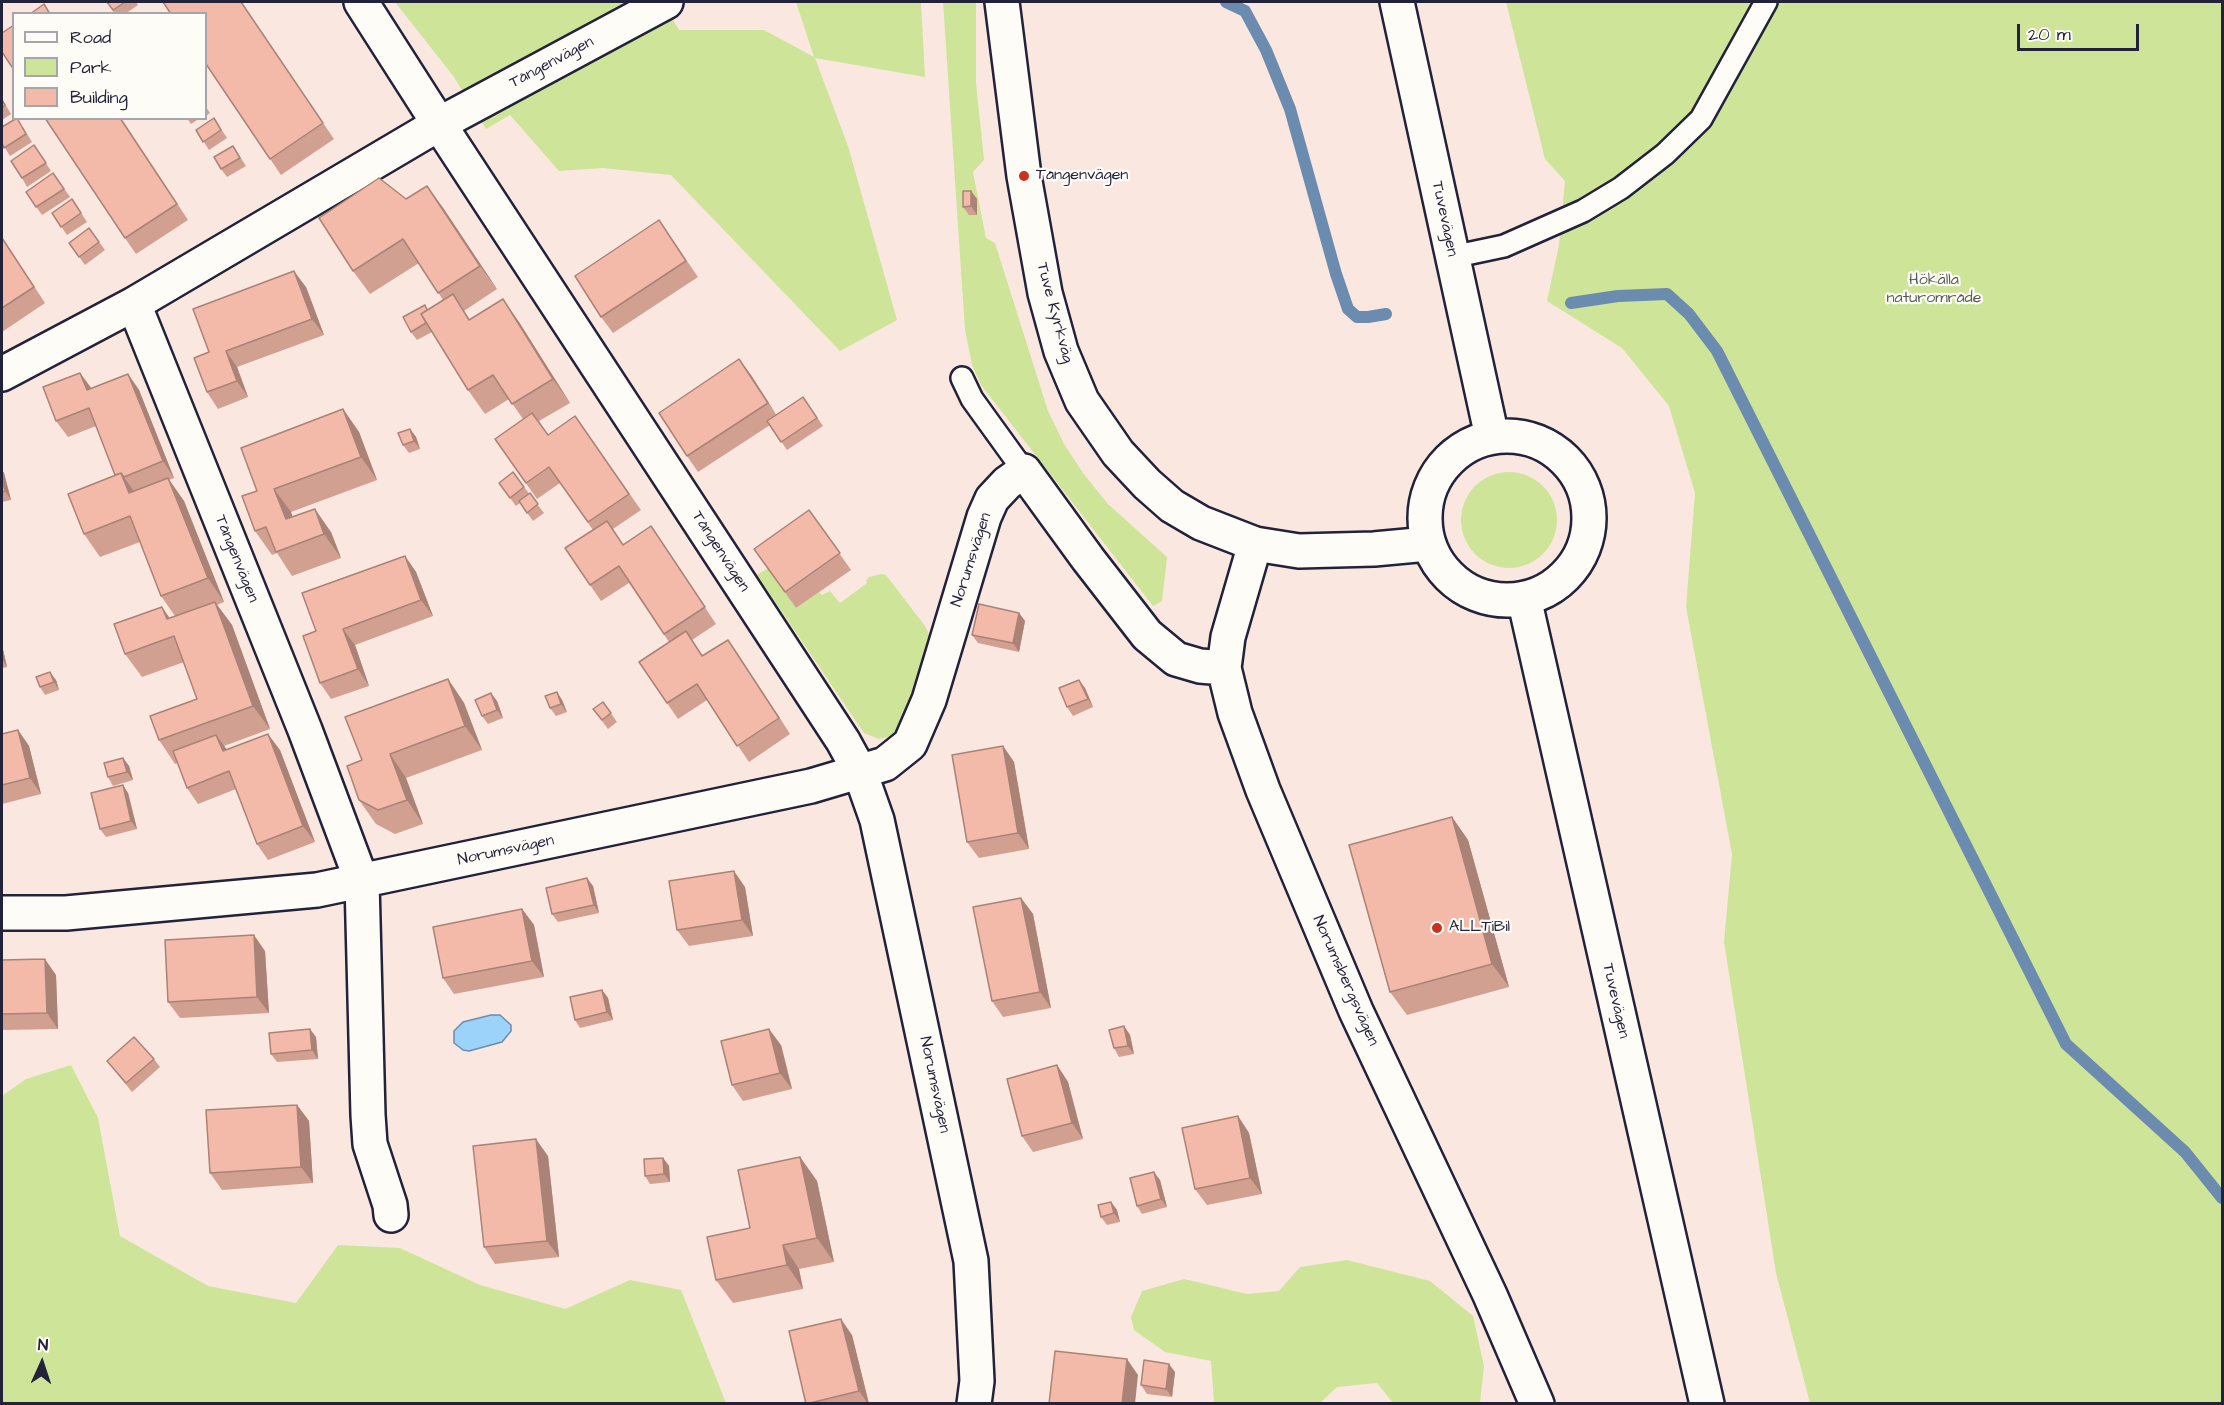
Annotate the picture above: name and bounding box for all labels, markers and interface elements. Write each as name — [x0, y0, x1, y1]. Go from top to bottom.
legend — [12, 12, 207, 120]
scale bar — [2020, 12, 2142, 50]
text: 20 m — [2028, 22, 2071, 47]
text: Road — [70, 25, 111, 50]
street label: Tångenvägen — [507, 33, 597, 93]
text: Park — [70, 55, 112, 80]
text: Building — [70, 85, 128, 110]
place label: Tångenvägen — [1036, 166, 1128, 186]
marker: Tångenvägen — [1017, 169, 1031, 183]
street label: Tuvevägen — [1427, 180, 1461, 258]
street label: Tuve Kyrkväg — [1031, 261, 1077, 365]
park label: Hökälla naturområde — [1887, 271, 1981, 309]
street label: Tångenvägen — [687, 508, 753, 596]
street label: Norumsvägen — [948, 511, 996, 609]
street label: Tångenvägen — [210, 513, 262, 605]
street label: Norumsvägen — [456, 831, 556, 871]
street label: Norumsbergsvägen — [1308, 913, 1382, 1049]
place label: ALLTiBil — [1449, 918, 1510, 938]
marker: ALLTiBil — [1430, 921, 1444, 935]
street label: Tuvevägen — [1597, 962, 1633, 1040]
street label: Norumsvägen — [914, 1035, 954, 1135]
north arrow — [12, 1333, 72, 1393]
text: N — [37, 1334, 49, 1356]

